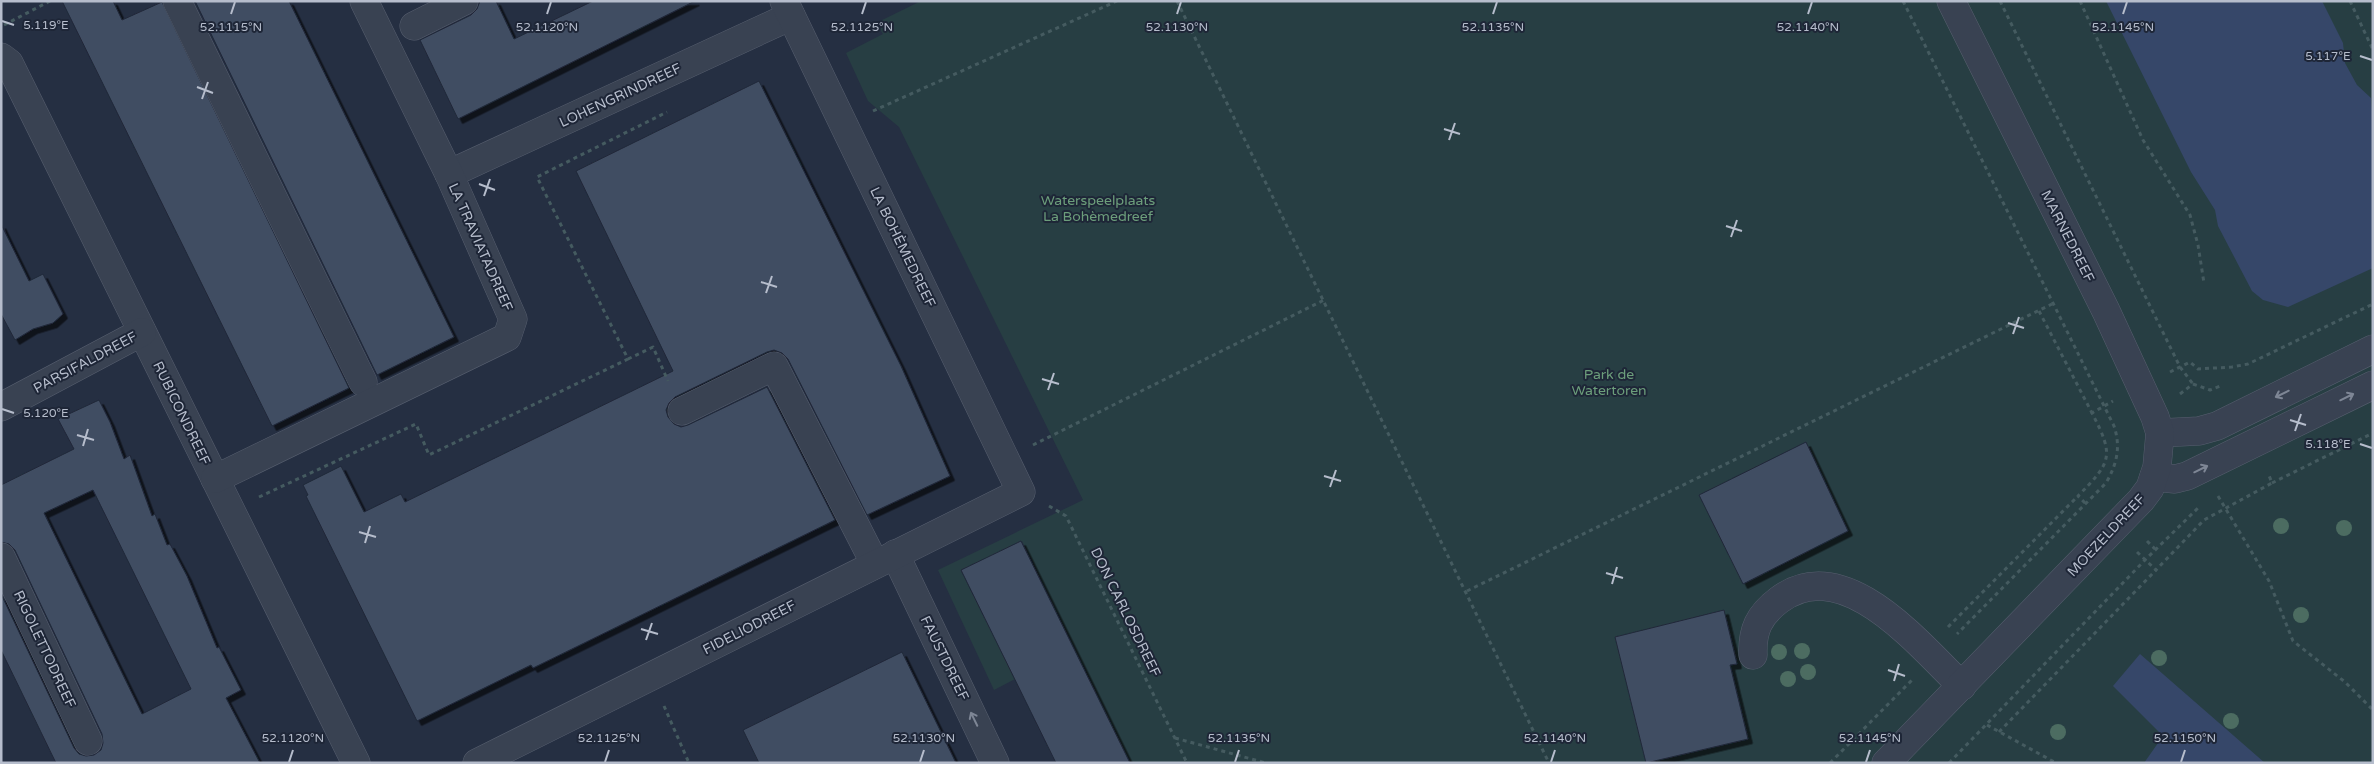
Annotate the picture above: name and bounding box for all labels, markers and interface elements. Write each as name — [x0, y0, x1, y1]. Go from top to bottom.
text: 5.119°E — [23, 18, 69, 32]
text: 52.1115°N — [200, 20, 262, 34]
text: 52.1120°N — [516, 20, 578, 34]
text: 52.1125°N — [831, 20, 893, 34]
text: 52.1130°N — [1146, 20, 1208, 34]
text: 52.1135°N — [1462, 20, 1524, 34]
text: 52.1140°N — [1777, 20, 1839, 34]
text: 52.1145°N — [2092, 20, 2154, 34]
text: 5.117°E — [2305, 49, 2351, 63]
street label: LOHENGRINDREEF — [556, 59, 684, 131]
street label: LA TRAVIATADREEF — [445, 181, 517, 314]
street label: LA BOHÈMEDREEF — [866, 184, 939, 311]
street label: MARNEDREEF — [2037, 187, 2098, 286]
park label: Waterspeelplaats La Bohèmedreef — [1041, 192, 1156, 225]
street label: PARSIFALDREEF — [30, 328, 140, 397]
street label: RUBICONDREEF — [149, 359, 214, 468]
park label: Park de Watertoren — [1571, 366, 1647, 399]
one-way arrow — [2275, 390, 2290, 399]
one-way arrow — [2339, 392, 2354, 401]
text: 5.120°E — [23, 406, 69, 420]
text: 5.118°E — [2305, 437, 2351, 451]
one-way arrow — [2193, 464, 2208, 474]
street label: MOEZELDREEF — [2064, 490, 2149, 580]
street label: DON CARLOSDREEF — [1087, 545, 1164, 680]
street label: RIGOLETTODREEF — [10, 588, 79, 711]
street label: FIDELIODREEF — [700, 596, 799, 658]
street label: FAUSTDREEF — [917, 613, 973, 704]
one-way arrow — [969, 712, 979, 727]
text: 52.1120°N — [262, 731, 324, 745]
text: 52.1125°N — [578, 731, 640, 745]
text: 52.1130°N — [893, 731, 955, 745]
text: 52.1135°N — [1208, 731, 1270, 745]
text: 52.1140°N — [1524, 731, 1586, 745]
text: 52.1145°N — [1839, 731, 1901, 745]
text: 52.1150°N — [2154, 731, 2216, 745]

